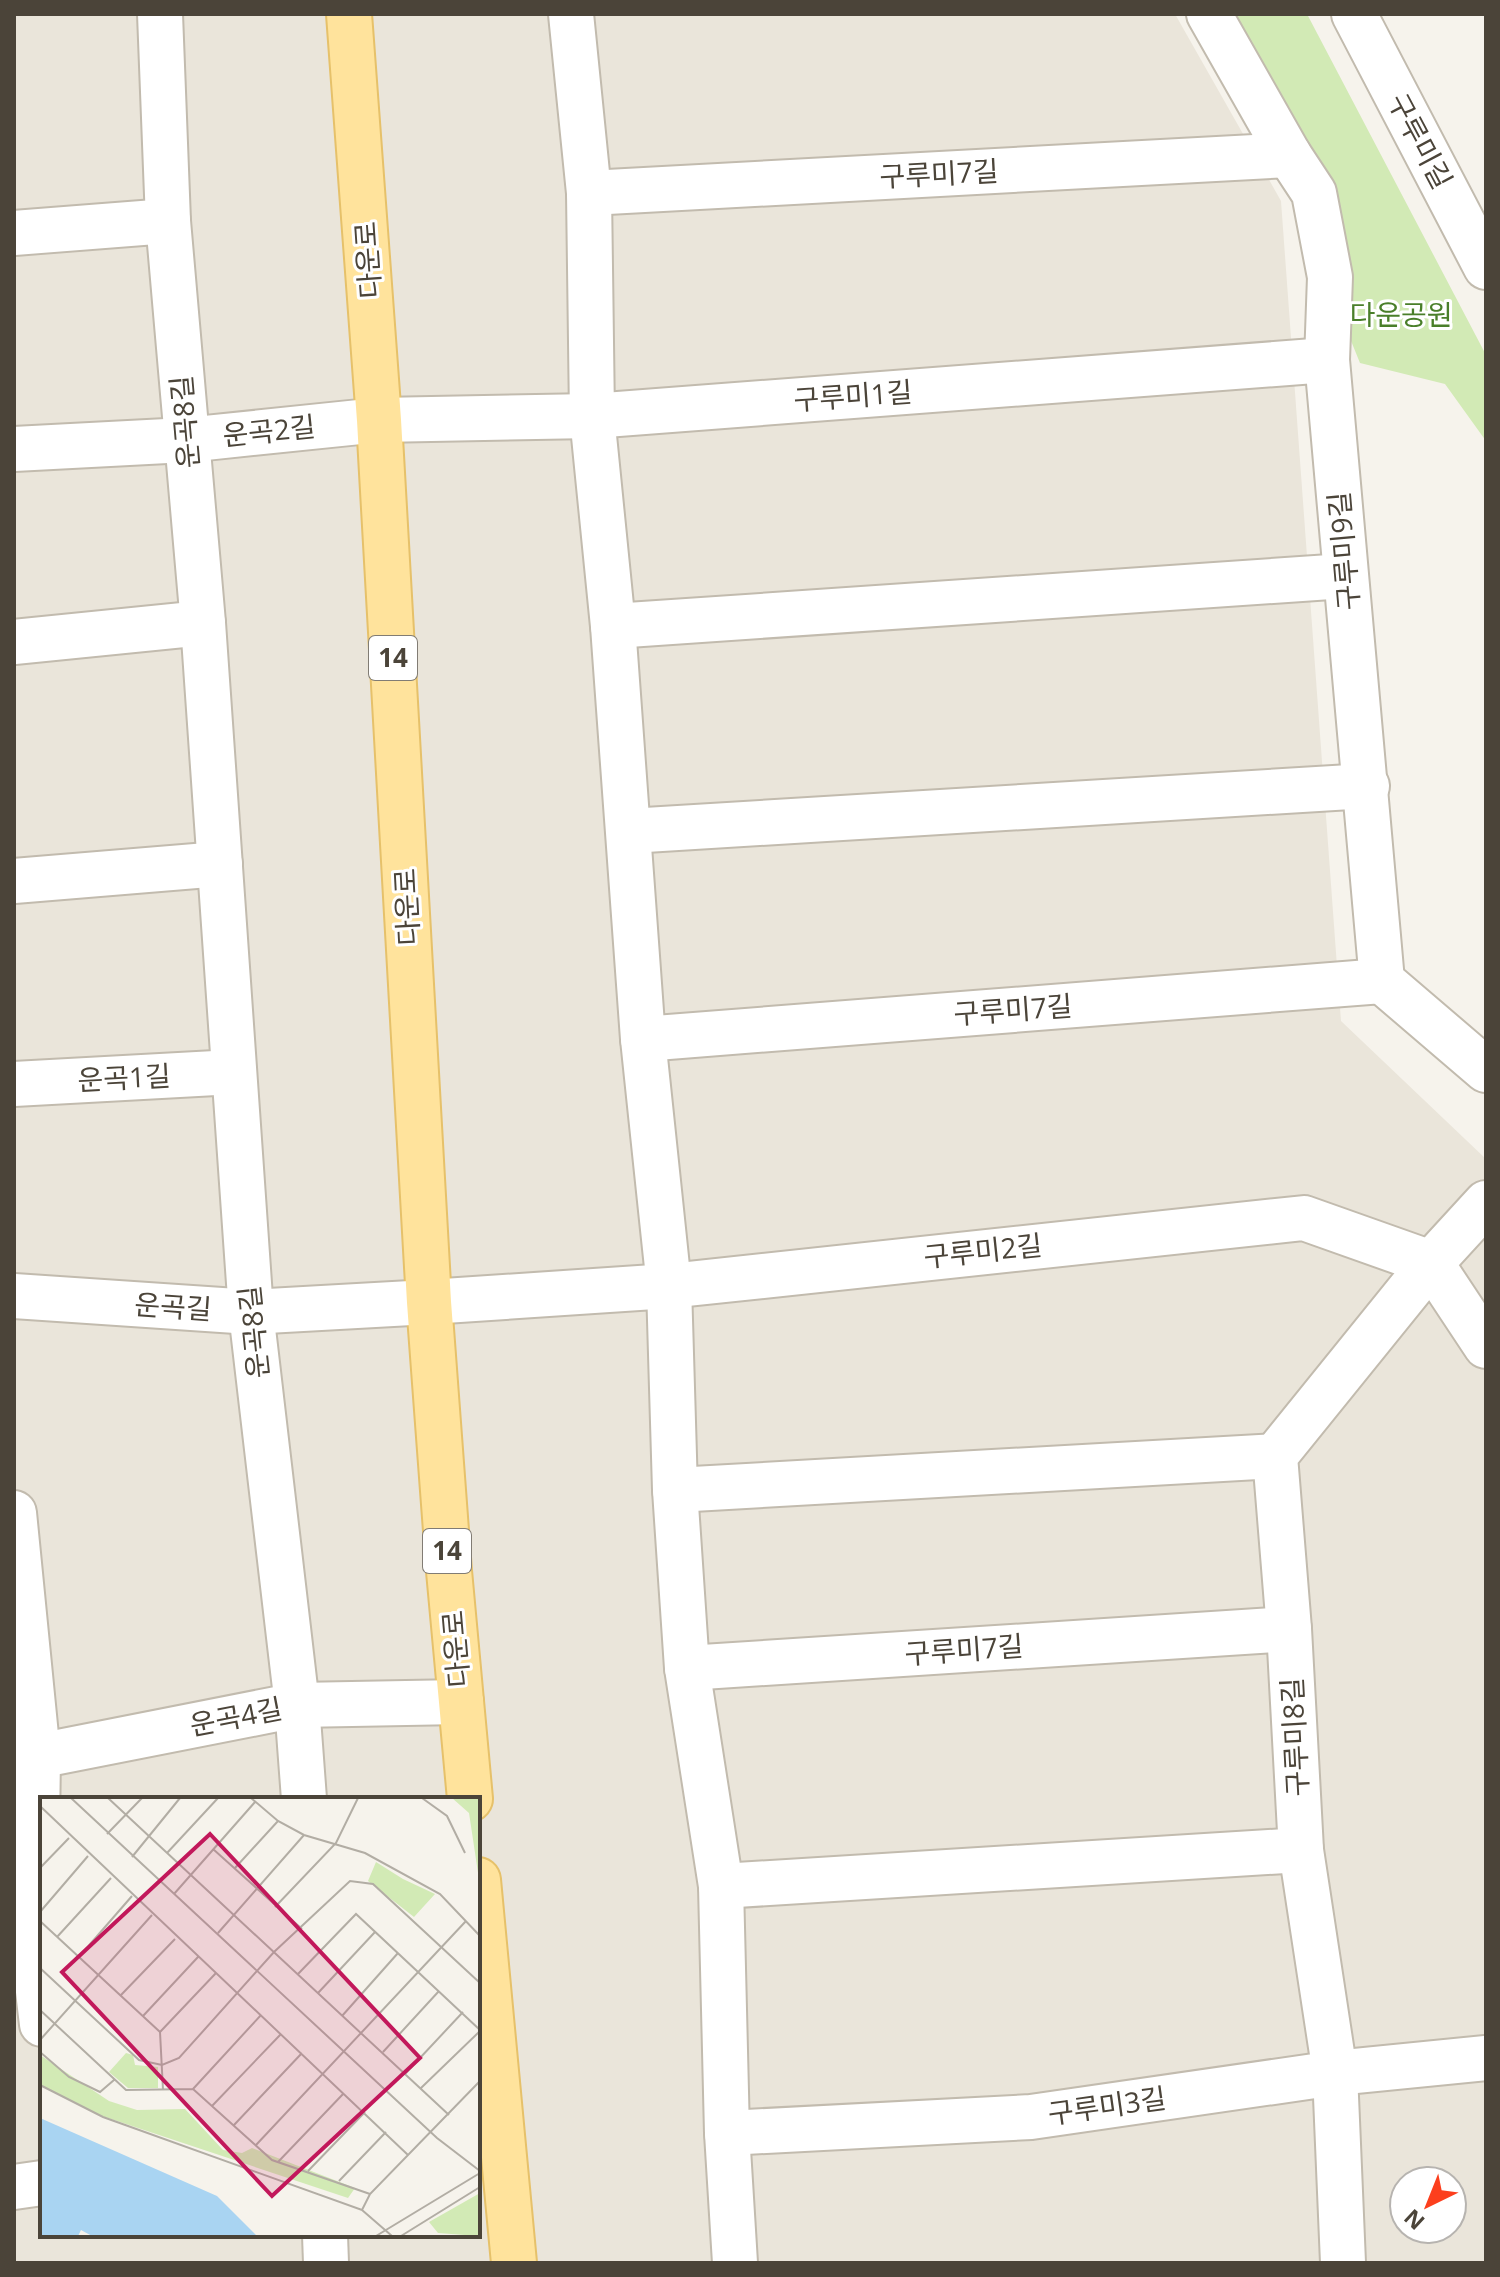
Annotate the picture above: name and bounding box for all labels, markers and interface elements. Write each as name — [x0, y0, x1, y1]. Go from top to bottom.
street label: 구루미길 — [1380, 86, 1462, 195]
street label: 구루미7길 — [879, 151, 999, 195]
street label: 다운로 — [345, 220, 389, 300]
park label: 다운공원 — [1349, 295, 1453, 333]
street label: 구루미1길 — [792, 372, 914, 418]
street label: 운곡8길 — [161, 374, 207, 470]
street label: 운곡2길 — [221, 406, 317, 454]
street label: 구루미9길 — [1319, 490, 1367, 612]
road number: 14 — [369, 636, 417, 680]
street label: 다운로 — [385, 867, 427, 947]
street label: 구루미7길 — [952, 986, 1074, 1032]
street label: 운곡1길 — [76, 1056, 172, 1098]
street label: 구루미2길 — [922, 1225, 1044, 1275]
street label: 운곡길 — [133, 1284, 213, 1328]
street label: 운곡8길 — [229, 1284, 277, 1380]
road number: 14 — [423, 1529, 471, 1573]
street label: 다운로 — [433, 1609, 477, 1689]
street label: 구루미7길 — [903, 1626, 1025, 1672]
street label: 구루미8길 — [1272, 1677, 1316, 1797]
street label: 운곡4길 — [186, 1688, 285, 1744]
inset map — [40, 1797, 480, 2237]
street label: 구루미3길 — [1045, 2078, 1168, 2132]
north arrow — [1388, 2165, 1468, 2245]
text: N — [1397, 2203, 1430, 2237]

